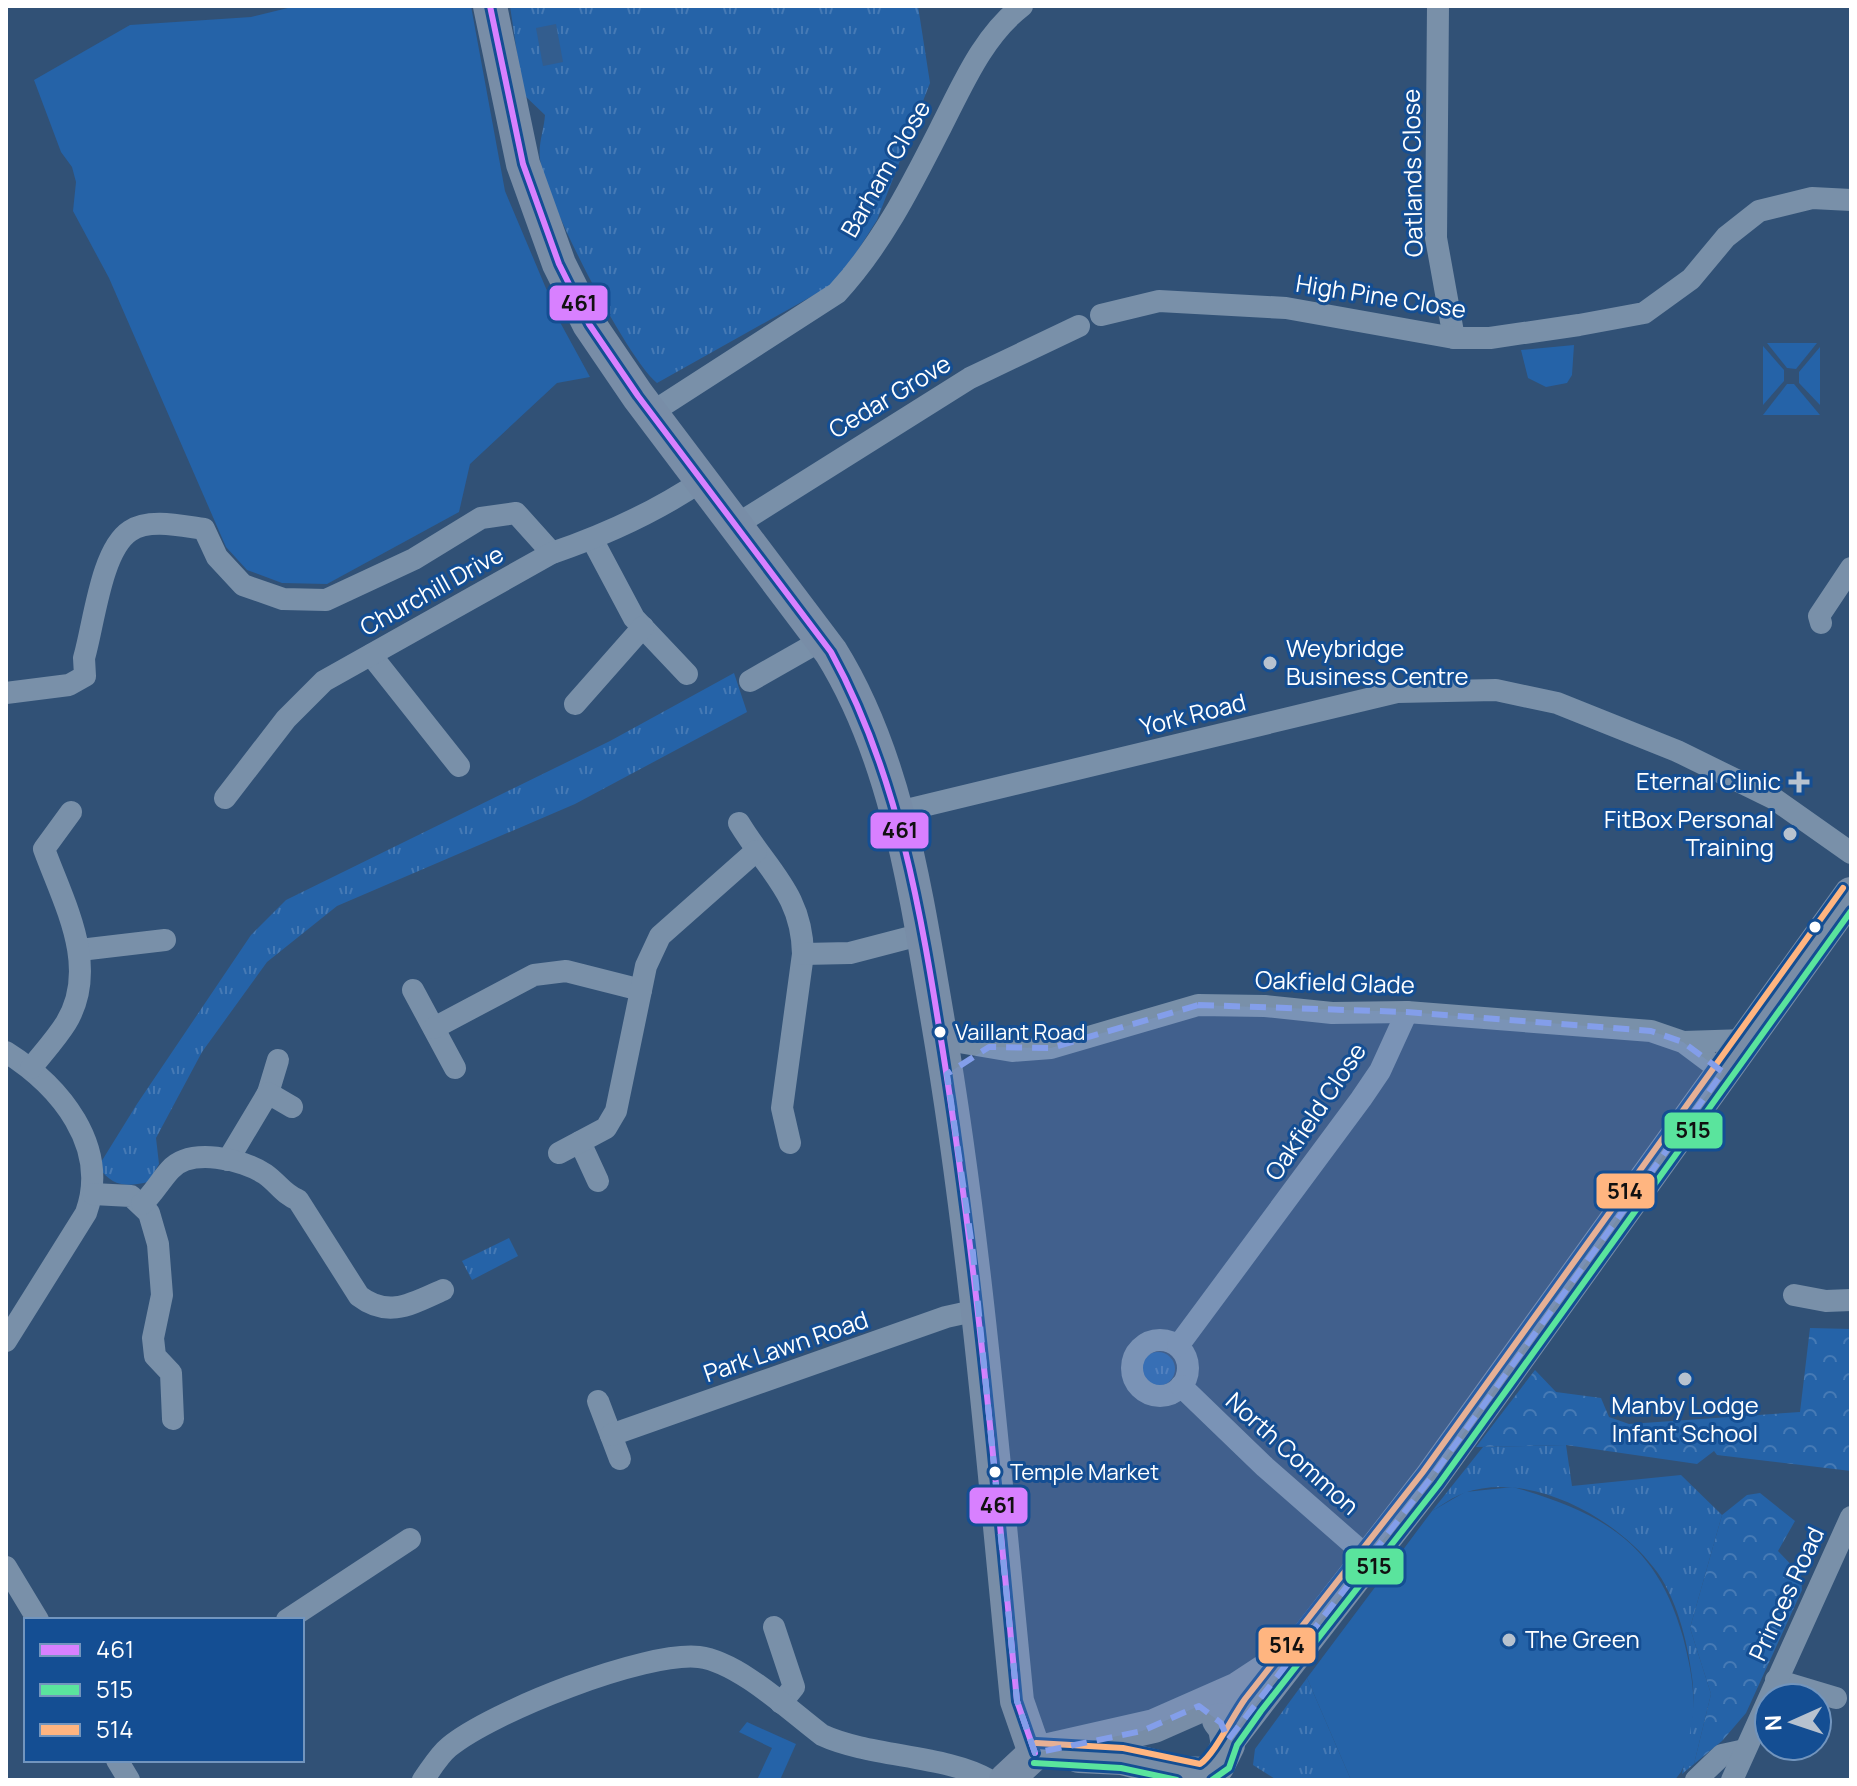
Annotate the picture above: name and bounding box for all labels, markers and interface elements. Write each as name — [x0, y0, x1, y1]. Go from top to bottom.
street label: Oatlands Close — [1394, 88, 1429, 258]
street label: Barham Close — [832, 94, 937, 243]
street label: High Pine Close — [1294, 266, 1469, 325]
line badge: 461 — [548, 284, 609, 322]
text: 461 — [561, 288, 597, 318]
street label: Cedar Grove — [822, 346, 956, 445]
street label: Churchill Drive — [354, 537, 509, 643]
place label: Weybridge Business Centre — [1286, 631, 1469, 692]
marker: Weybridge Business Centre — [1261, 654, 1279, 672]
street label: York Road — [1136, 684, 1249, 743]
place label: Eternal Clinic — [1636, 764, 1781, 797]
marker: Eternal Clinic — [1788, 771, 1810, 793]
place label: FitBox Personal Training — [1604, 802, 1774, 863]
line badge: 461 — [869, 811, 930, 850]
text: 461 — [882, 815, 918, 845]
marker: FitBox Personal Training — [1781, 825, 1799, 843]
unlabelled marker — [1807, 919, 1823, 935]
street label: Oakfield Glade — [1255, 962, 1416, 1001]
place label: Vaillant Road — [955, 1017, 1086, 1047]
marker: Vaillant Road — [932, 1024, 948, 1040]
street label: Oakfield Close — [1257, 1036, 1373, 1186]
line badge: 515 — [1663, 1111, 1724, 1150]
text: 515 — [1675, 1115, 1711, 1145]
line badge: 514 — [1595, 1172, 1656, 1210]
text: 514 — [1607, 1176, 1643, 1206]
street label: Park Lawn Road — [699, 1302, 872, 1389]
marker: Manby Lodge Infant School — [1676, 1370, 1694, 1388]
street label: North Common — [1219, 1384, 1367, 1521]
place label: Manby Lodge Infant School — [1611, 1388, 1759, 1449]
place label: Temple Market — [1010, 1457, 1159, 1487]
marker: Temple Market — [987, 1464, 1003, 1480]
line badge: 461 — [968, 1486, 1029, 1525]
text: 461 — [980, 1490, 1016, 1520]
street label: Princes Road — [1740, 1521, 1831, 1666]
line badge: 515 — [1344, 1547, 1405, 1586]
text: 515 — [1356, 1551, 1392, 1581]
legend — [24, 1618, 304, 1762]
place label: The Green — [1525, 1622, 1640, 1655]
line badge: 514 — [1257, 1626, 1317, 1665]
text: 514 — [1269, 1630, 1305, 1660]
marker: The Green — [1500, 1631, 1518, 1649]
text: 461 — [96, 1632, 134, 1665]
text: 515 — [96, 1672, 133, 1705]
north arrow — [1753, 1682, 1833, 1762]
text: 514 — [96, 1712, 133, 1745]
text: N — [1758, 1714, 1788, 1732]

